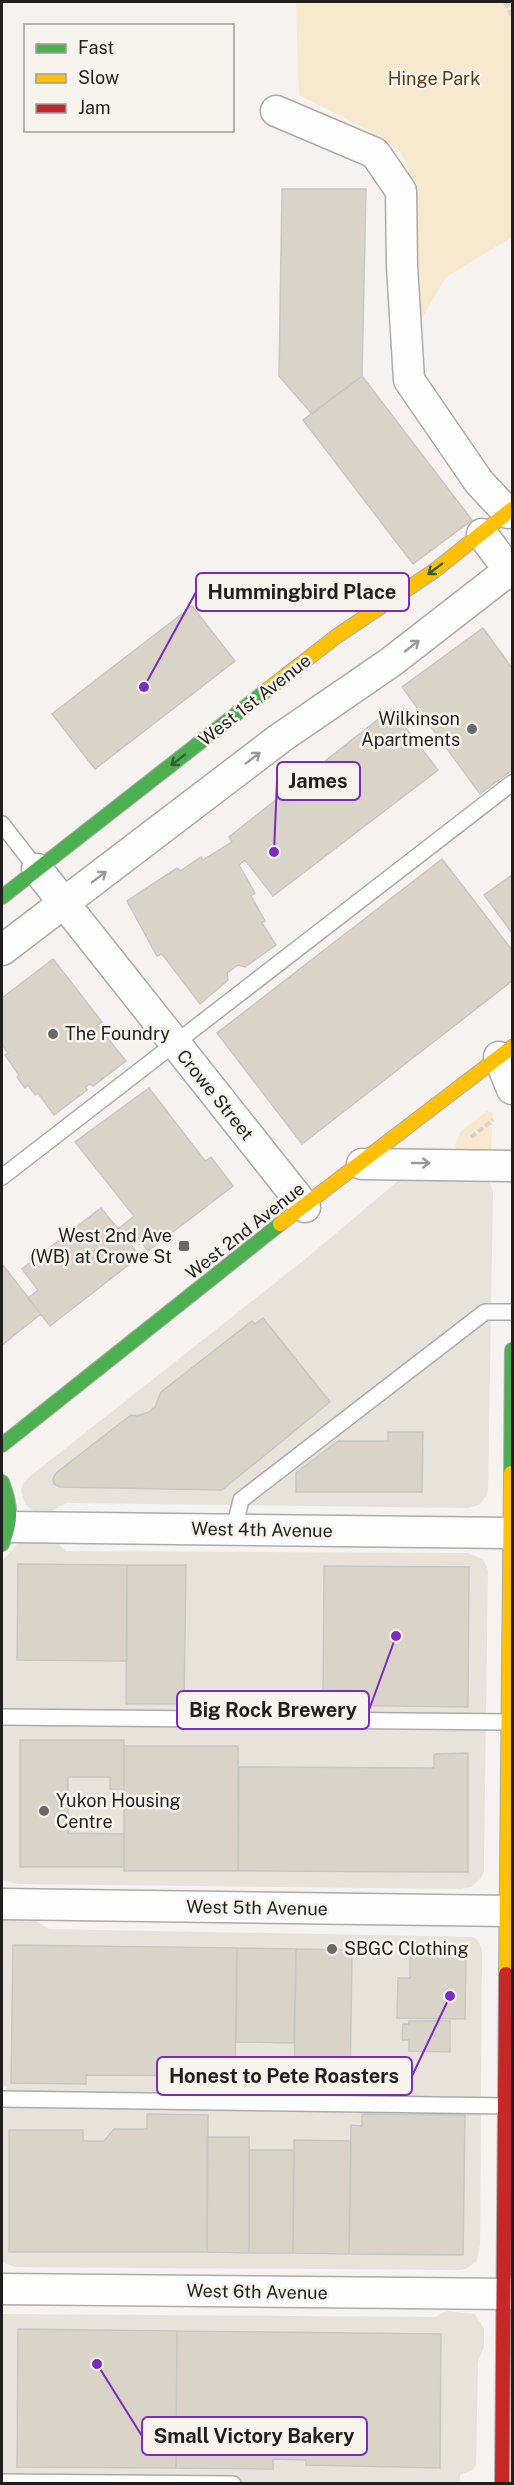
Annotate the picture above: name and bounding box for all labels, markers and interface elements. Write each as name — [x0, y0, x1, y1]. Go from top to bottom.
legend — [24, 24, 234, 132]
text: Fast — [78, 37, 114, 58]
text: Slow — [78, 67, 119, 88]
park label: Hinge Park — [388, 68, 480, 89]
text: Jam — [78, 97, 111, 118]
one-way arrow — [428, 563, 444, 576]
callout: Hummingbird Place — [196, 573, 409, 611]
text: Hummingbird Place — [208, 580, 396, 604]
one-way arrow — [404, 639, 420, 652]
street label: West 1st Avenue — [195, 649, 315, 750]
place label: Wilkinson Apartments — [361, 708, 460, 750]
marker: Wilkinson Apartments — [465, 722, 479, 736]
one-way arrow — [245, 752, 261, 765]
one-way arrow — [170, 754, 186, 767]
callout: James — [277, 762, 360, 800]
text: James — [288, 769, 348, 793]
one-way arrow — [90, 871, 106, 883]
place label: The Foundry — [65, 1023, 170, 1044]
marker: The Foundry — [46, 1027, 60, 1041]
street label: Crowe Street — [173, 1045, 258, 1144]
one-way arrow — [410, 1157, 430, 1169]
street label: West 2nd Avenue — [181, 1178, 308, 1283]
place label: West 2nd Ave (WB) at Crowe St — [30, 1225, 172, 1267]
marker: West 2nd Ave (WB) at Crowe St — [177, 1239, 191, 1253]
street label: West 4th Avenue — [191, 1518, 333, 1541]
callout: Big Rock Brewery — [177, 1691, 369, 1729]
text: Big Rock Brewery — [189, 1698, 357, 1722]
place label: Yukon Housing Centre — [56, 1790, 181, 1832]
marker: Yukon Housing Centre — [37, 1804, 51, 1818]
street label: West 5th Avenue — [186, 1896, 328, 1919]
place label: SBGC Clothing — [344, 1938, 469, 1959]
marker: SBGC Clothing — [325, 1942, 339, 1956]
callout: Honest to Pete Roasters — [157, 2057, 412, 2095]
text: Honest to Pete Roasters — [169, 2064, 399, 2088]
street label: West 6th Avenue — [186, 2280, 328, 2303]
callout: Small Victory Bakery — [142, 2417, 367, 2455]
text: Small Victory Bakery — [153, 2424, 355, 2448]

